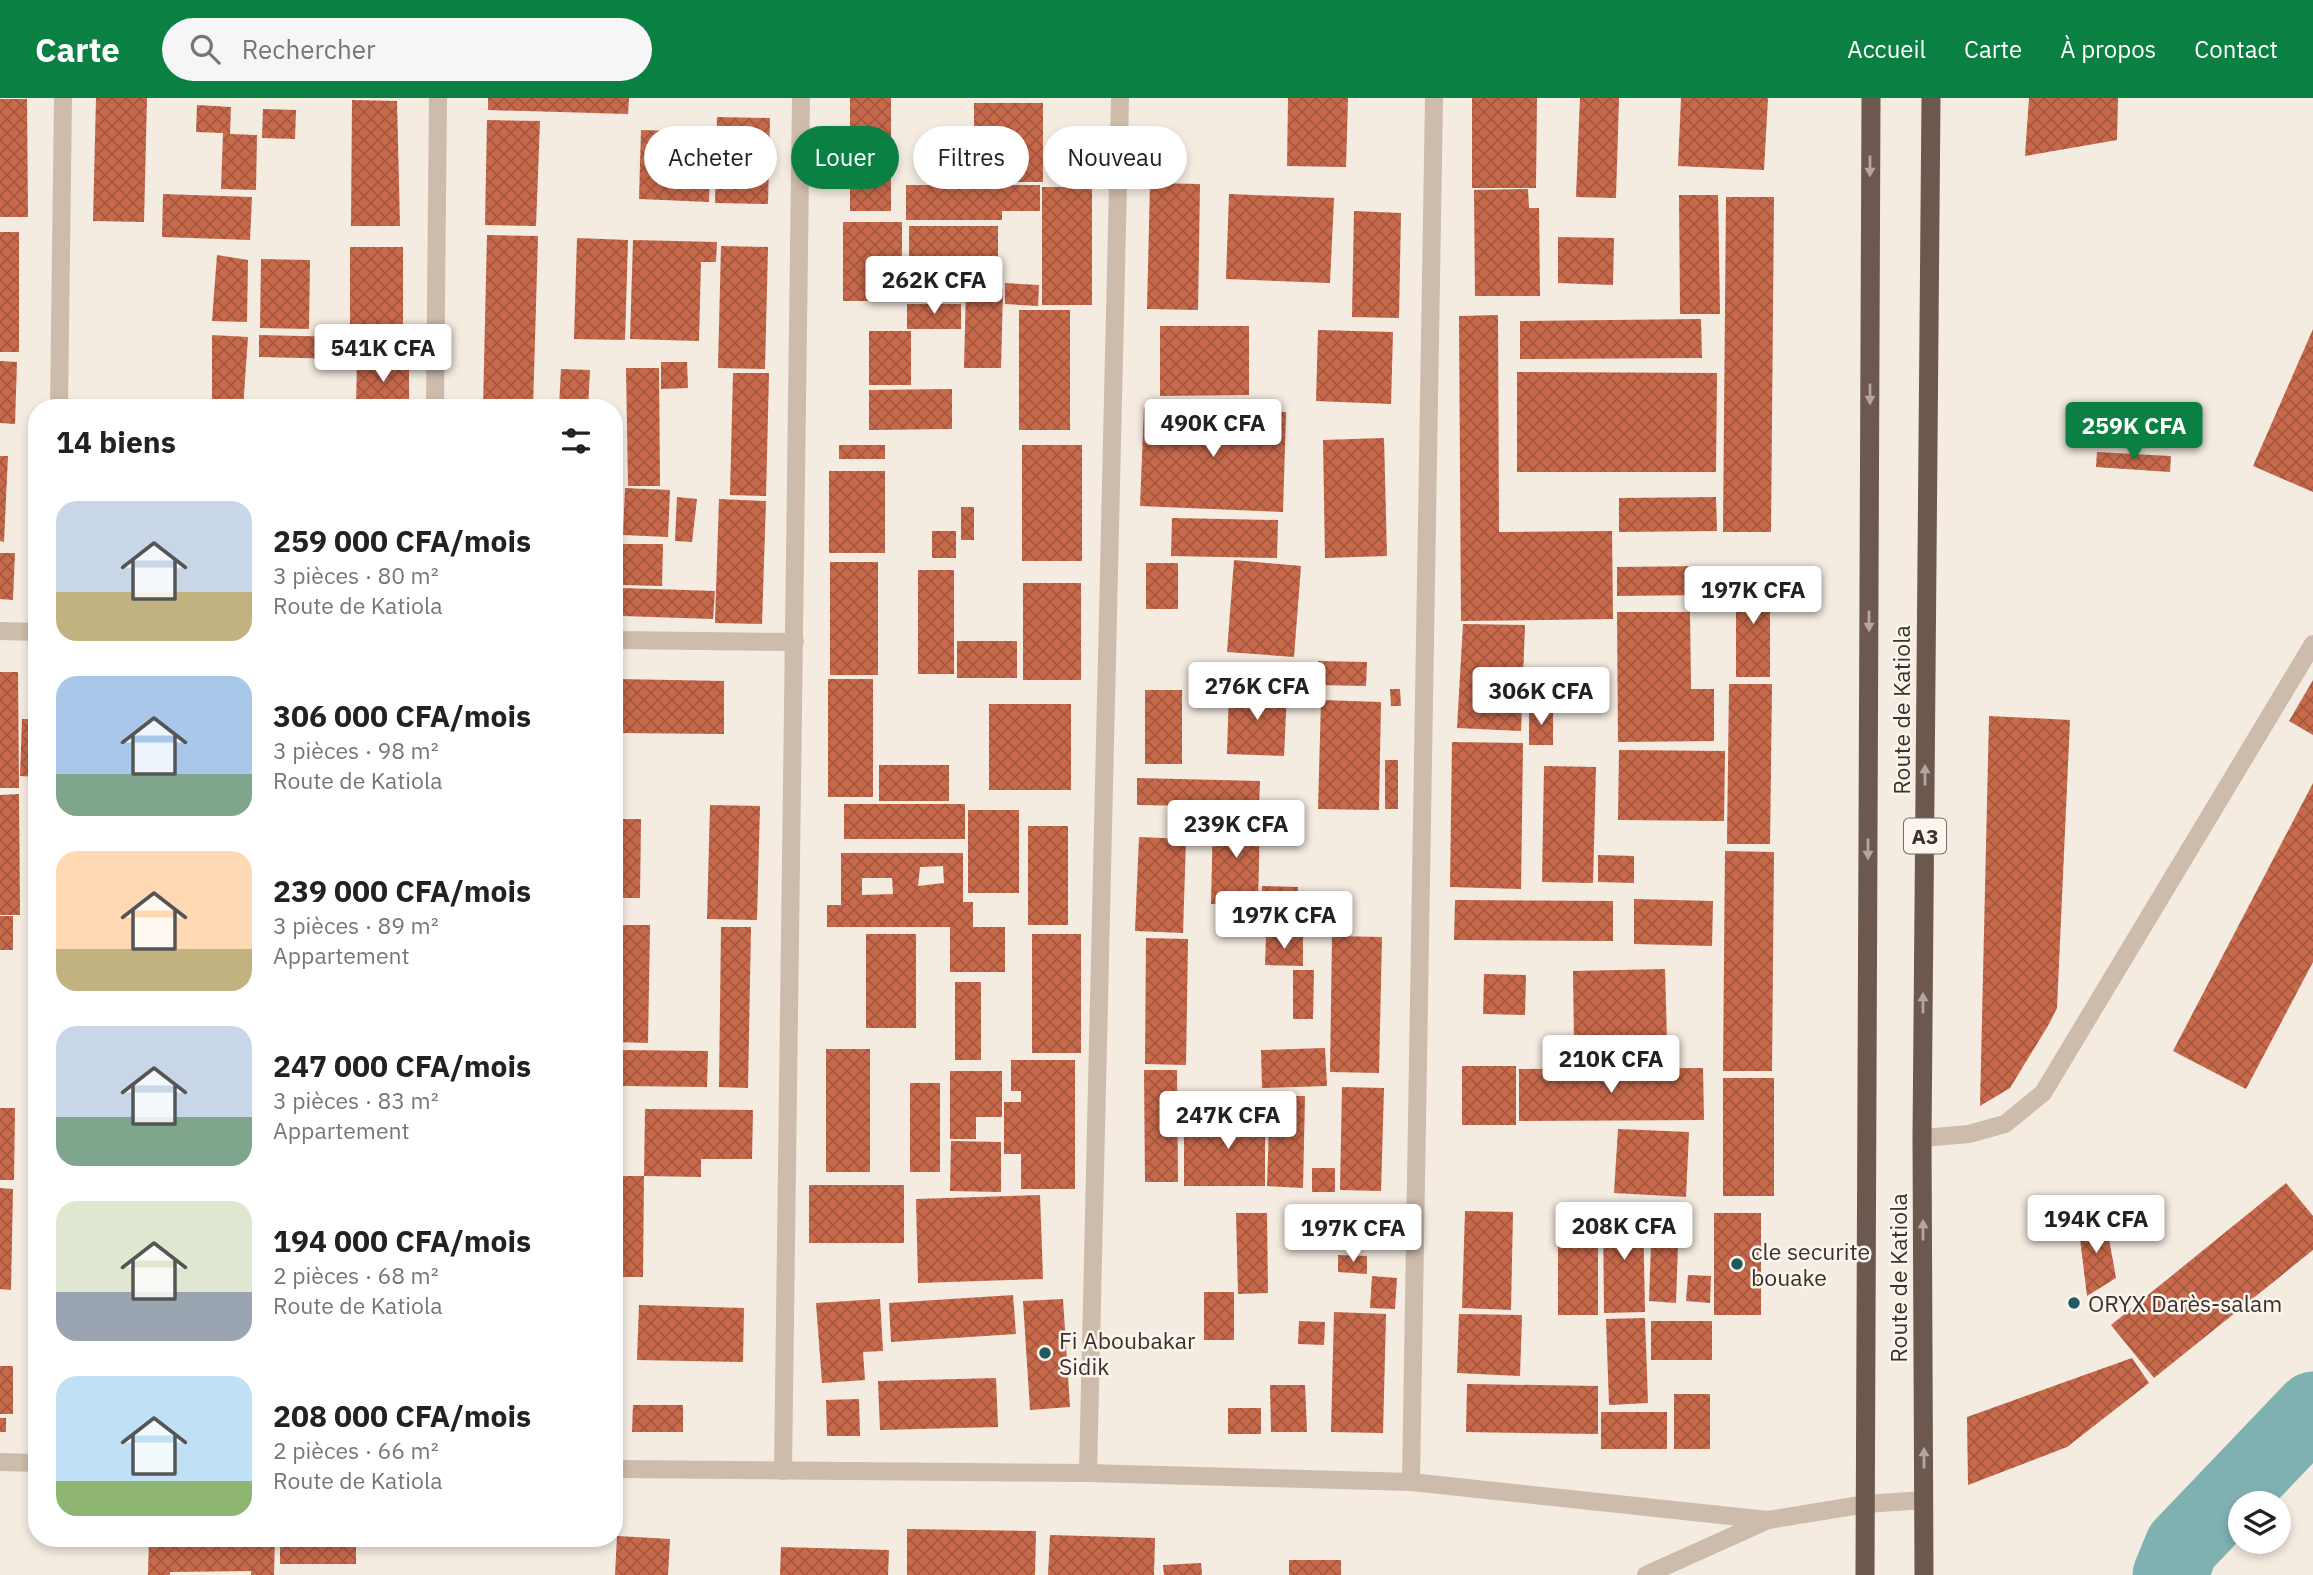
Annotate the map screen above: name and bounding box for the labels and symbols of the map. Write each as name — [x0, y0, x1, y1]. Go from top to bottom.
one-way arrow — [1865, 155, 1876, 177]
pin: 262K CFA — [862, 256, 1006, 316]
pin: 541K CFA — [311, 324, 455, 384]
one-way arrow — [1864, 383, 1876, 405]
pin: 490K CFA — [1141, 400, 1285, 459]
pin: 259K CFA — [2062, 402, 2206, 462]
pin: 197K CFA — [1681, 566, 1825, 626]
one-way arrow — [1863, 610, 1875, 632]
street label: Route de Katiola — [1886, 625, 1916, 795]
pin: 276K CFA — [1185, 662, 1329, 722]
pin: 306K CFA — [1469, 668, 1613, 727]
one-way arrow — [1919, 764, 1931, 786]
pin: 239K CFA — [1164, 800, 1308, 860]
road number: A3 — [1904, 818, 1946, 854]
one-way arrow — [1862, 838, 1874, 860]
pin: 197K CFA — [1212, 892, 1356, 951]
one-way arrow — [1917, 992, 1929, 1014]
pin: 210K CFA — [1539, 1035, 1683, 1095]
pin: 247K CFA — [1156, 1091, 1300, 1151]
street label: Route de Katiola — [1883, 1193, 1913, 1363]
pin: 194K CFA — [2024, 1196, 2168, 1255]
pin: 208K CFA — [1552, 1202, 1696, 1262]
pin: 197K CFA — [1281, 1204, 1425, 1264]
one-way arrow — [1917, 1219, 1929, 1241]
place label: cle securite bouake — [1751, 1236, 1870, 1292]
marker: cle securite bouake — [1729, 1256, 1745, 1272]
place label: ORYX Darès-salam — [2088, 1288, 2282, 1318]
marker: ORYX Darès-salam — [2066, 1295, 2082, 1311]
place label: Fi Aboubakar Sidik — [1059, 1325, 1196, 1381]
marker: Fi Aboubakar Sidik — [1037, 1345, 1053, 1361]
one-way arrow — [1918, 1447, 1929, 1469]

